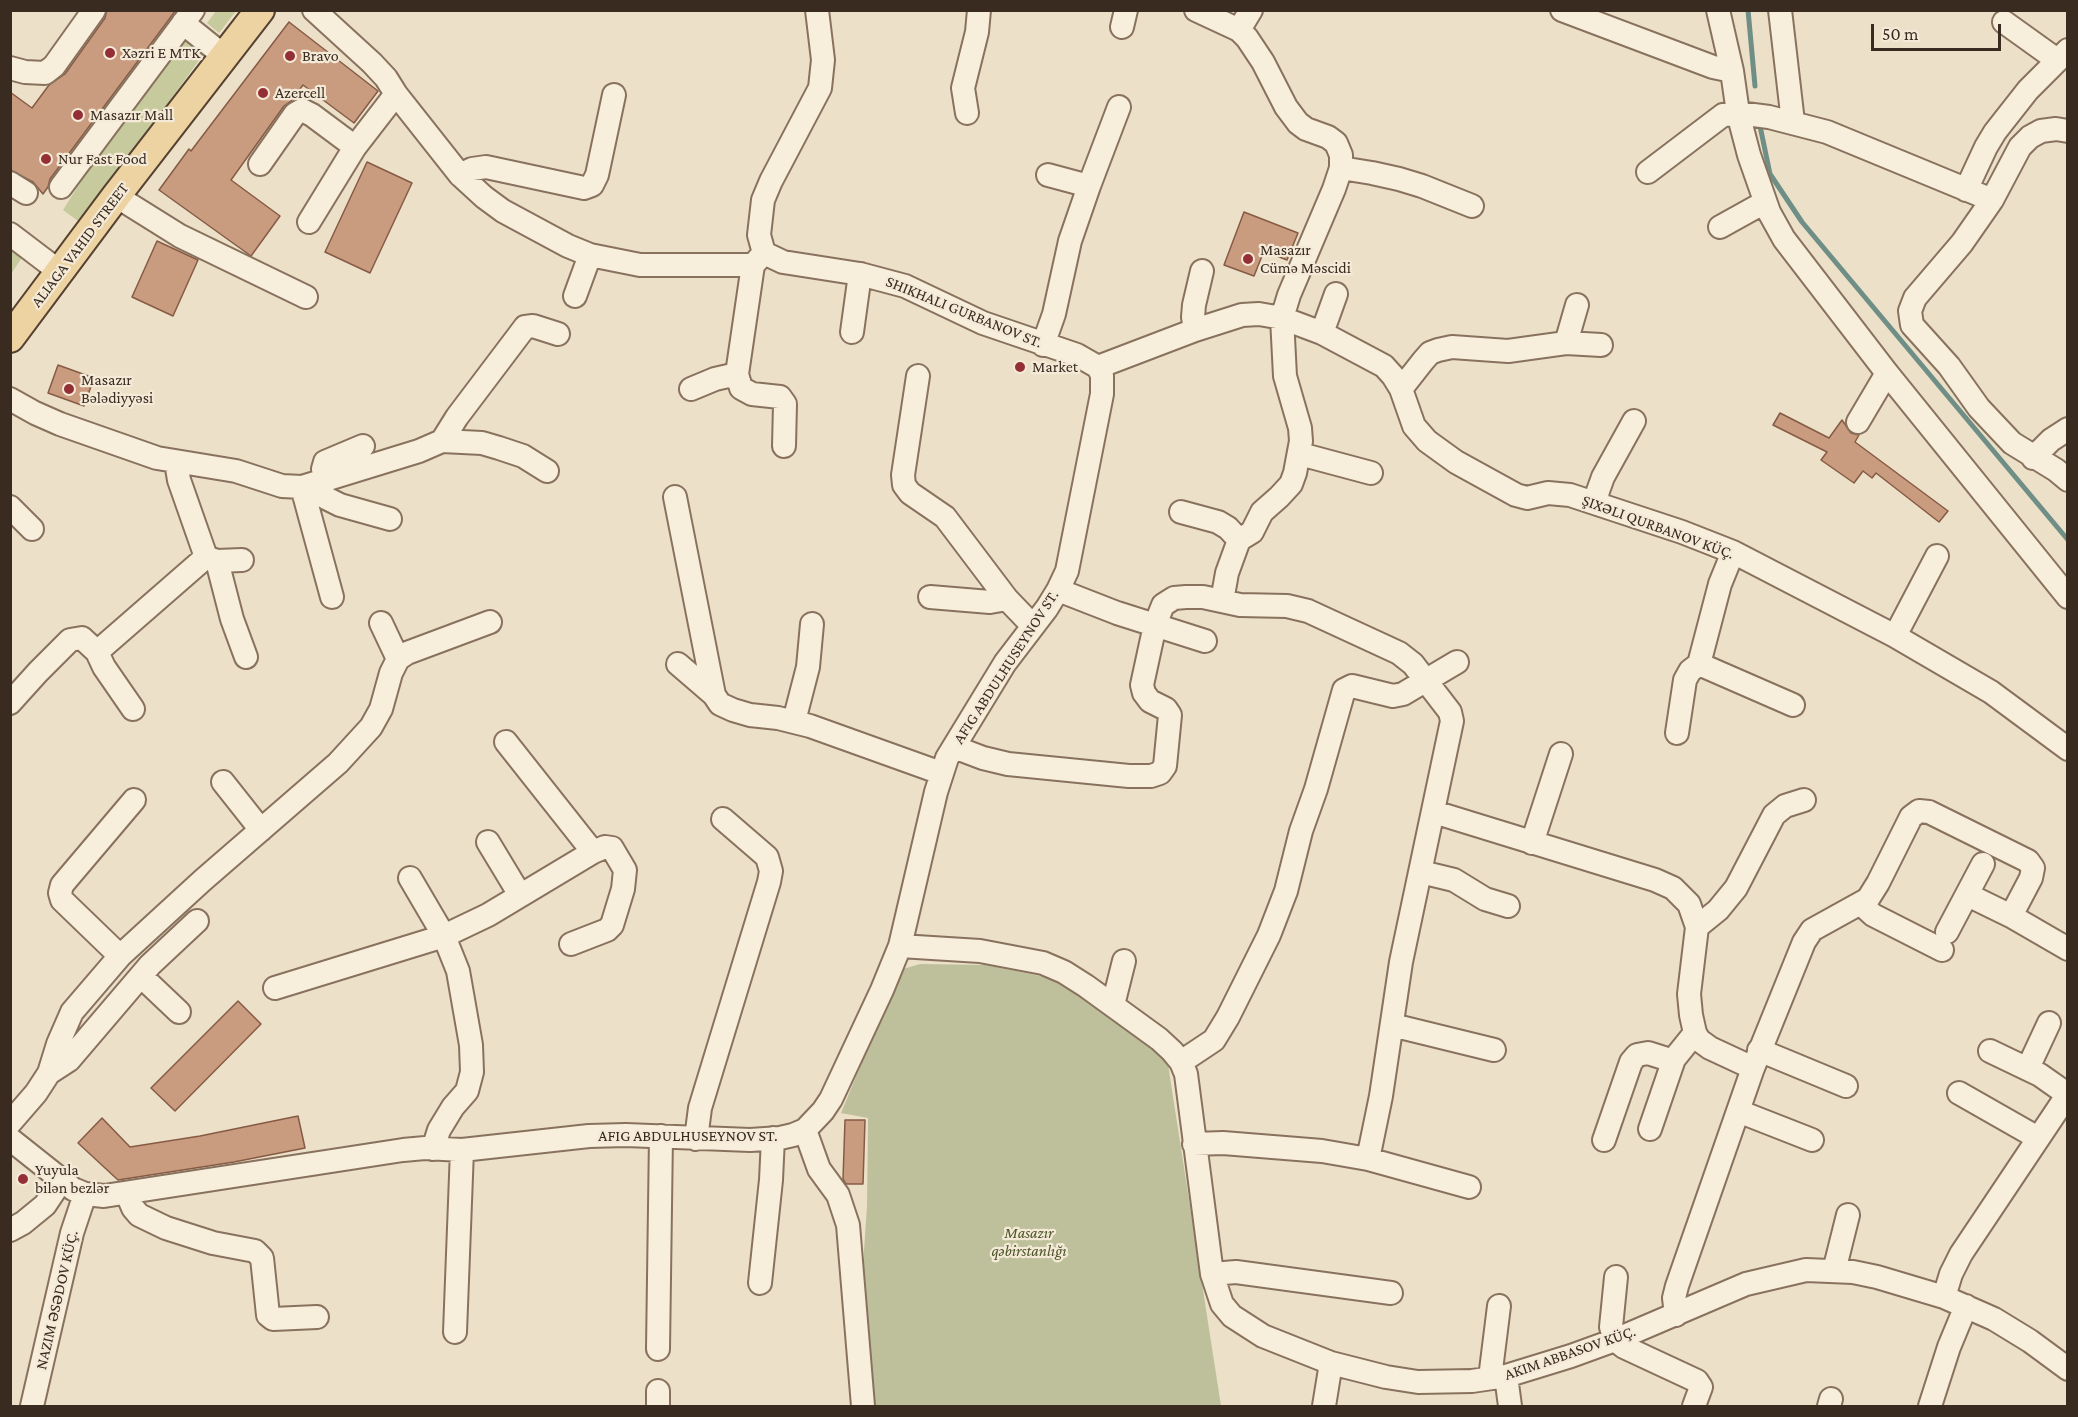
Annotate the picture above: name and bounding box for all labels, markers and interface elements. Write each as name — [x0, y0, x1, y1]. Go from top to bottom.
scale bar — [1874, 12, 2004, 50]
text: 50 m — [1882, 24, 1919, 44]
place label: Xəzri E MTK — [122, 43, 200, 63]
marker: Xəzri E MTK — [103, 46, 117, 60]
place label: Bravo — [302, 46, 339, 66]
marker: Bravo — [283, 49, 297, 63]
place label: Azercell — [275, 83, 325, 103]
marker: Azercell — [256, 86, 270, 100]
place label: Masazır Mall — [90, 105, 173, 125]
marker: Masazır Mall — [71, 108, 85, 122]
place label: Nur Fast Food — [58, 149, 147, 169]
marker: Nur Fast Food — [39, 152, 53, 166]
street label: ALIAGA VAHID STREET — [27, 179, 133, 311]
place label: Masazır Cümə Məscidi — [1260, 240, 1351, 278]
marker: Masazır Cümə Məscidi — [1241, 252, 1255, 266]
street label: SHIKHALI GURBANOV ST. — [883, 272, 1045, 352]
place label: Market — [1032, 357, 1078, 377]
marker: Market — [1013, 360, 1027, 374]
place label: Masazır Bələdiyyəsi — [81, 370, 153, 408]
marker: Masazır Bələdiyyəsi — [62, 382, 76, 396]
street label: ŞIXƏLI QURBANOV KÜÇ. — [1579, 491, 1737, 563]
street label: AFIG ABDULHUSEYNOV ST. — [949, 587, 1063, 747]
street label: AFIG ABDULHUSEYNOV ST. — [598, 1126, 778, 1146]
place label: Yuyula bilən bezlər — [35, 1160, 109, 1198]
marker: Yuyula bilən bezlər — [16, 1172, 30, 1186]
park label: Masazır qəbirstanlığı — [991, 1223, 1067, 1261]
street label: NAZIM ƏSƏDOV KÜÇ. — [32, 1228, 82, 1372]
street label: AKIM ABBASOV KÜÇ. — [1502, 1322, 1638, 1384]

